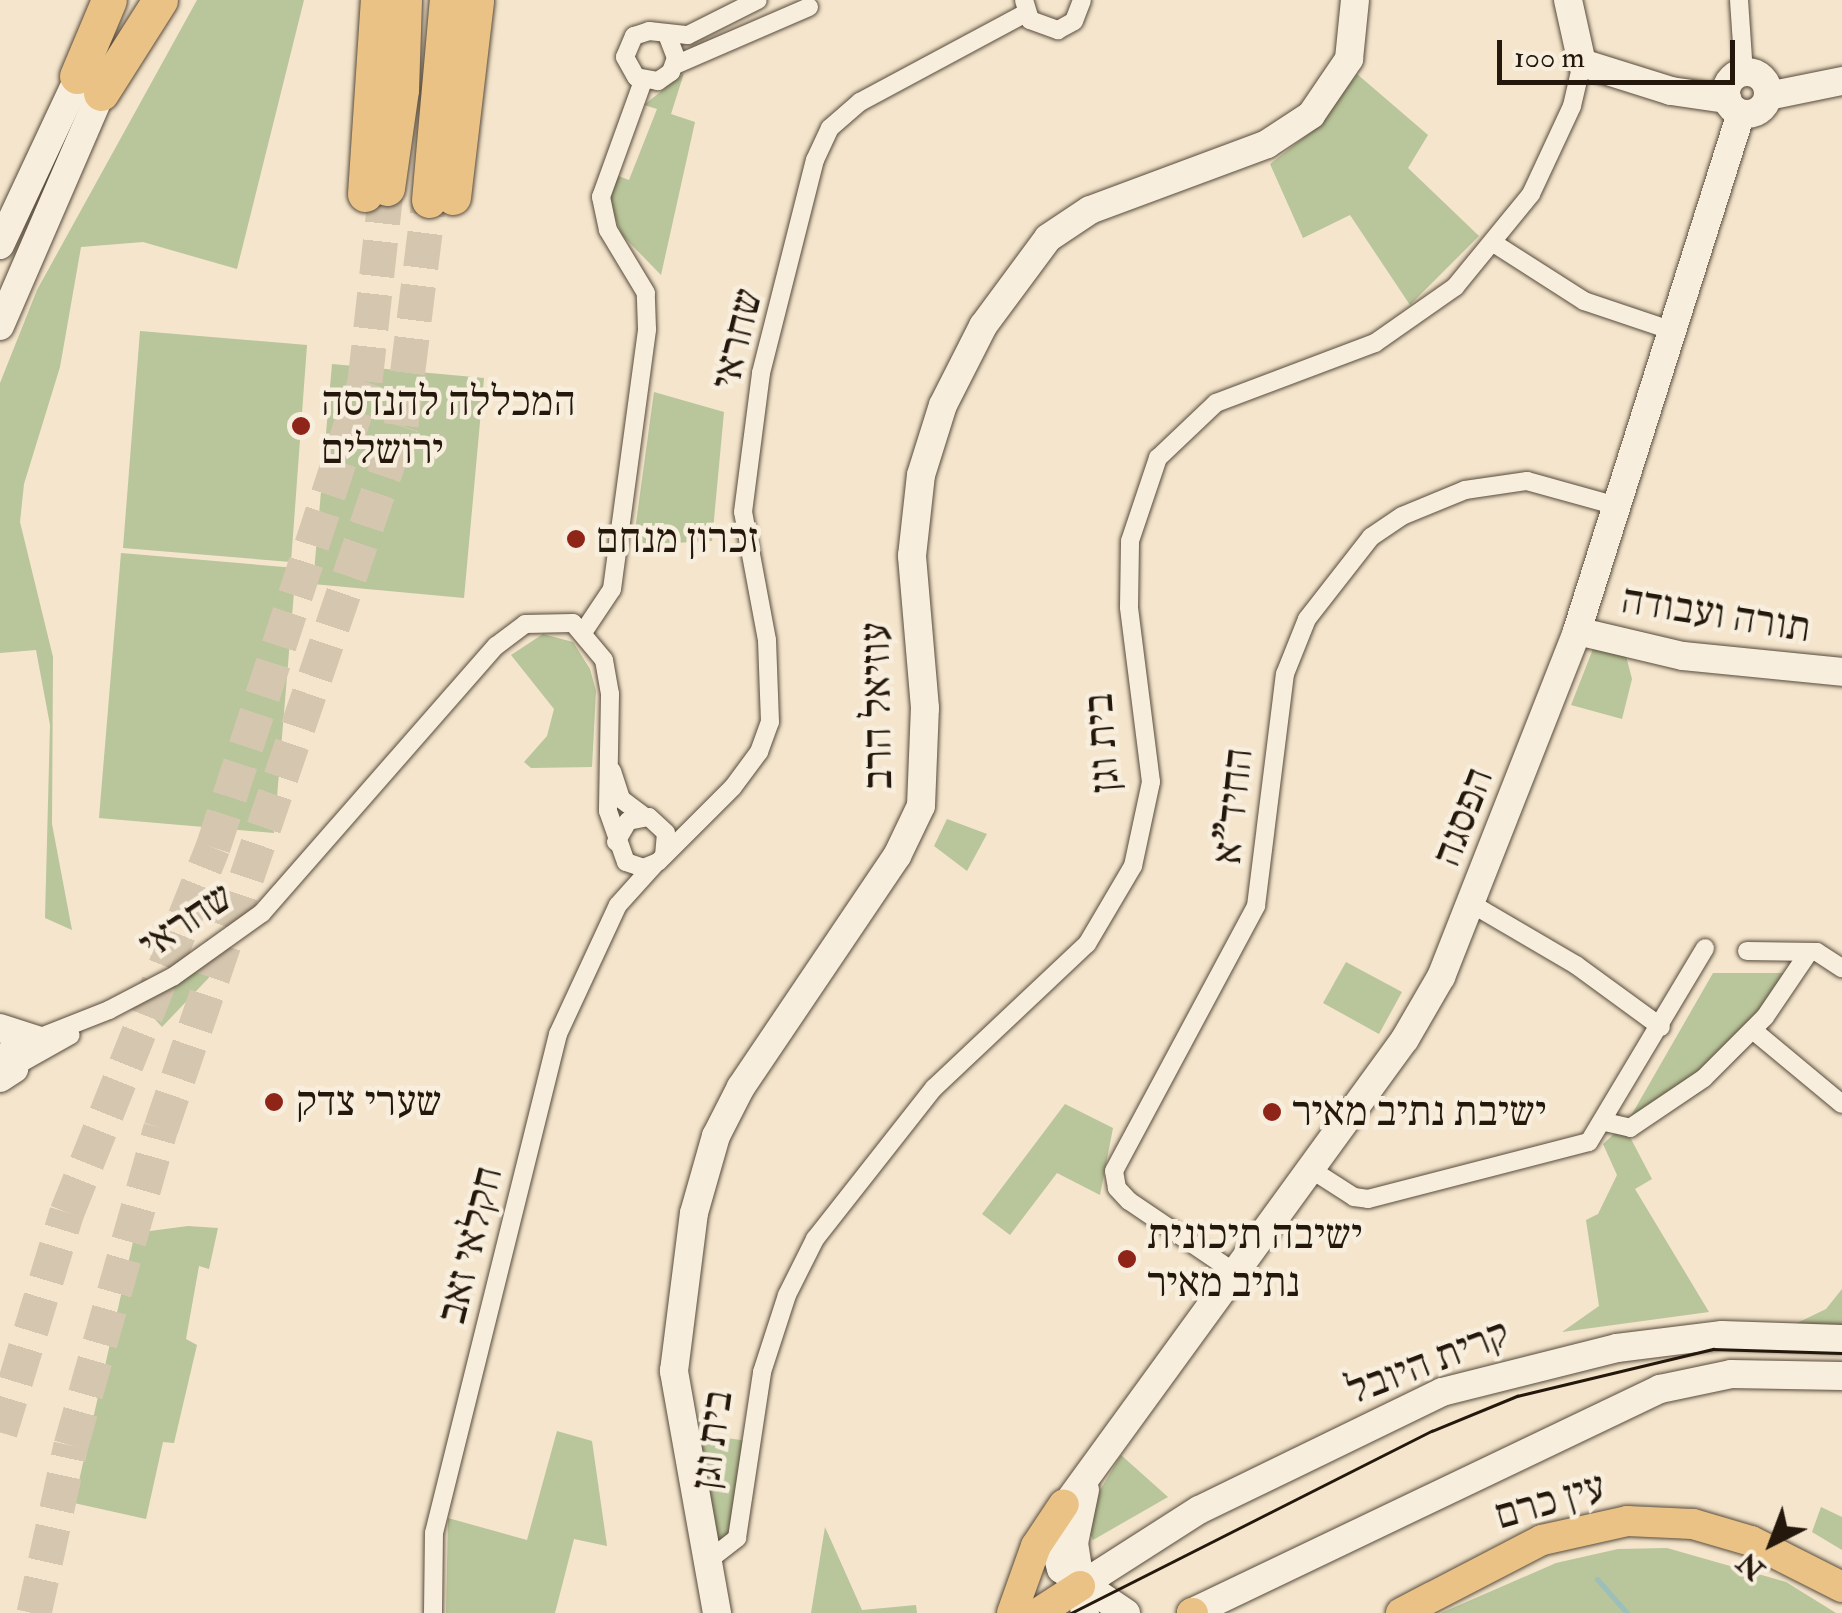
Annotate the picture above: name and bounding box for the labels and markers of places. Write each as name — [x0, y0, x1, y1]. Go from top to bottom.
place label: המכללה להנדסה ירושלים — [321, 377, 576, 476]
marker: המכללה להנדסה ירושלים — [290, 415, 312, 437]
place label: זכרון מנחם — [596, 514, 759, 564]
marker: זכרון מנחם — [565, 528, 587, 550]
place label: שערי צדק — [296, 1077, 442, 1127]
place label: ישיבת נתיב מאיר — [1292, 1087, 1546, 1137]
marker: שערי צדק — [261, 1089, 287, 1115]
marker: ישיבת נתיב מאיר — [1261, 1101, 1283, 1123]
place label: ישיבה תיכונית נתיב מאיר — [1147, 1210, 1362, 1308]
marker: ישיבה תיכונית נתיב מאיר — [1116, 1248, 1138, 1270]

